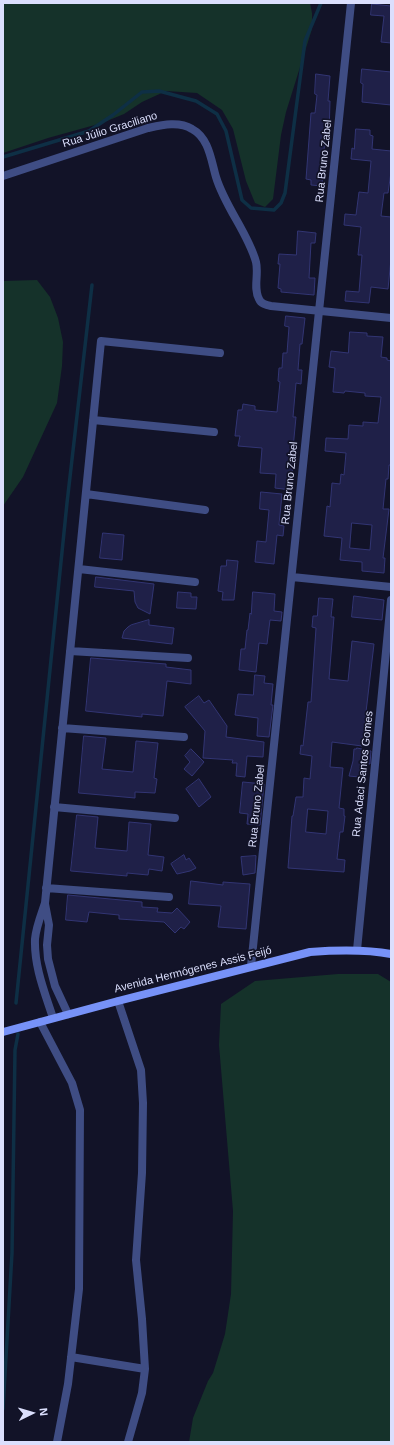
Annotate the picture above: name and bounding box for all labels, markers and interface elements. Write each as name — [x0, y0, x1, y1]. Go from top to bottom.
street label: Rua Júlio Graciliano — [61, 109, 159, 151]
street label: Rua Bruno Zabel — [313, 119, 335, 203]
street label: Rua Bruno Zabel — [279, 441, 301, 525]
street label: Rua Adaci Santos Gomes — [350, 710, 376, 838]
street label: Rua Bruno Zabel — [246, 764, 268, 848]
street label: Avenida Hermógenes Assis Feijó — [113, 944, 273, 996]
north arrow — [12, 1393, 52, 1433]
text: N — [38, 1407, 50, 1416]

